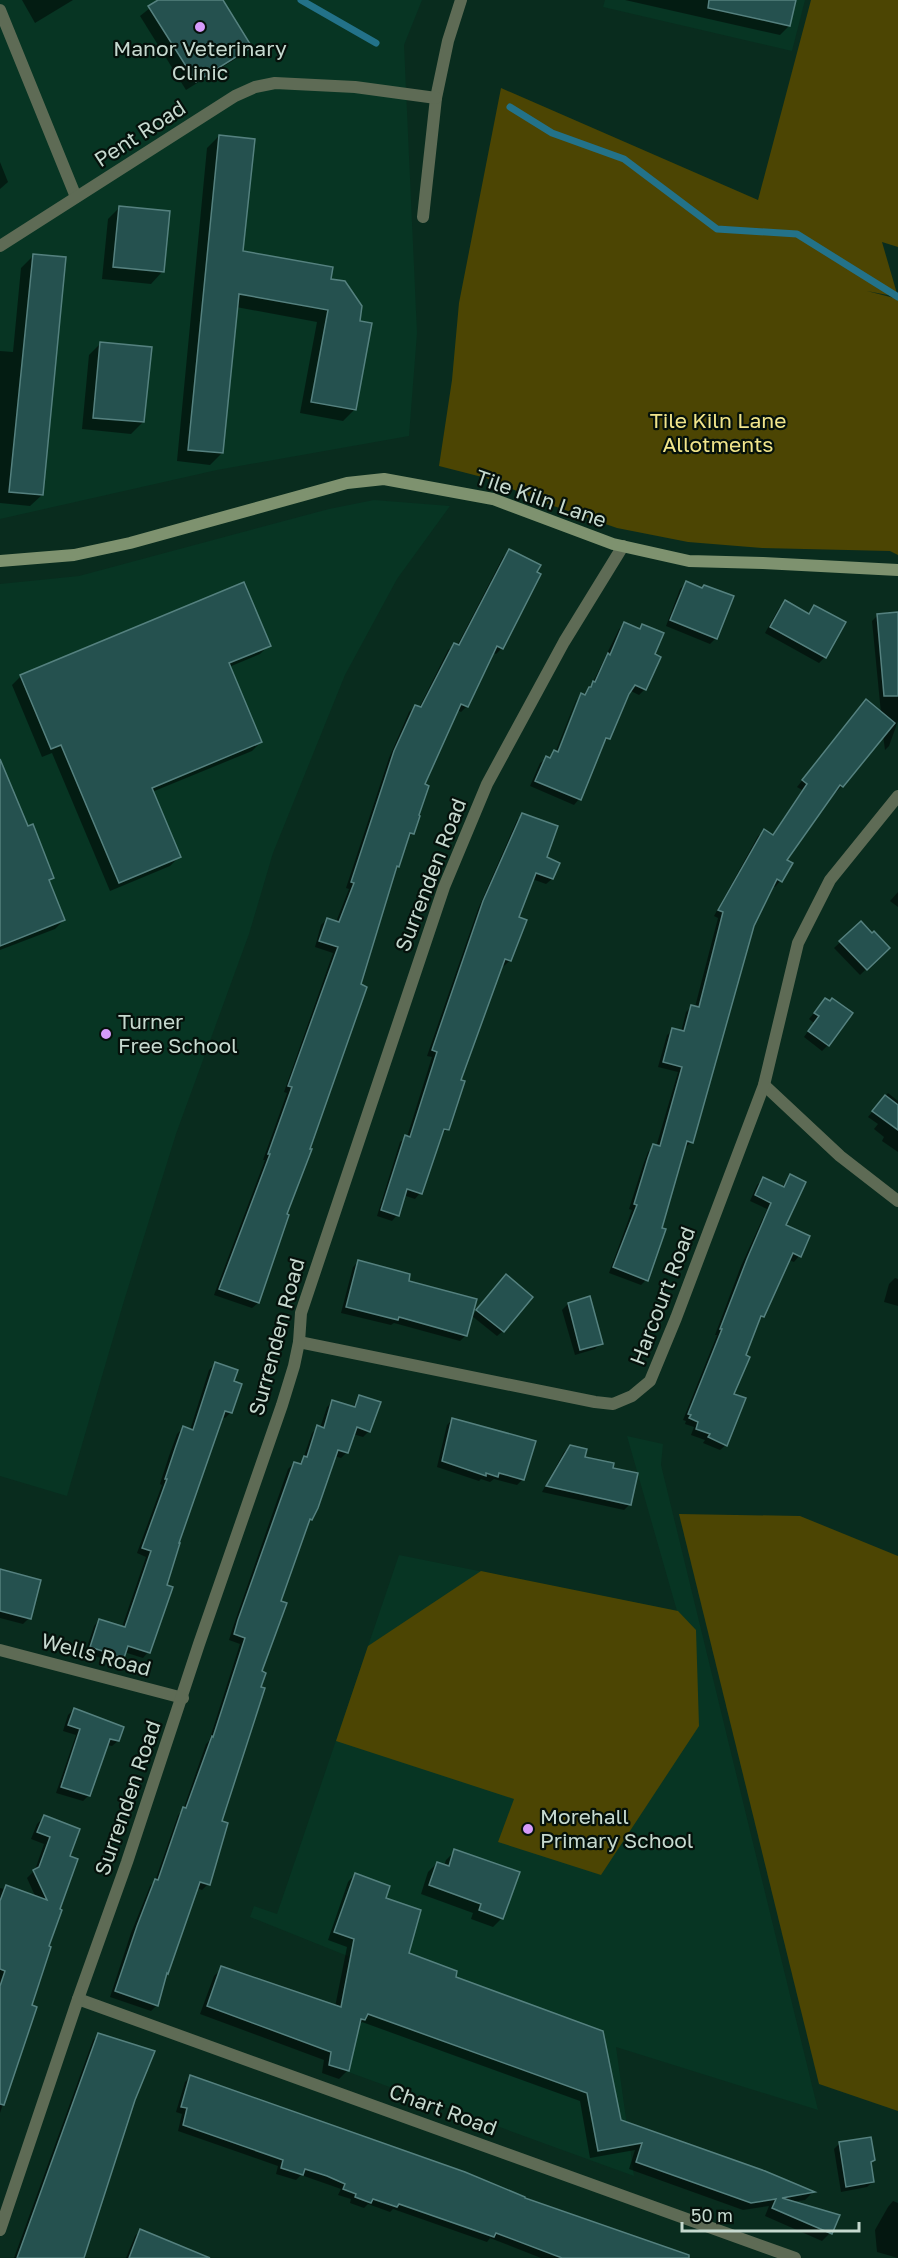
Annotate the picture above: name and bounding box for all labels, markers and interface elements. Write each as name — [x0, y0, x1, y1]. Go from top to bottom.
marker: Manor Veterinary Clinic — [193, 20, 207, 34]
place label: Manor Veterinary Clinic — [113, 35, 287, 85]
street label: Pent Road — [89, 94, 190, 172]
park label: Tile Kiln Lane Allotments — [650, 407, 786, 457]
street label: Tile Kiln Lane — [472, 464, 610, 533]
street label: Surrenden Road — [389, 794, 471, 955]
place label: Turner Free School — [118, 1008, 238, 1058]
marker: Turner Free School — [99, 1027, 113, 1041]
street label: Harcourt Road — [624, 1223, 700, 1369]
street label: Surrenden Road — [242, 1255, 310, 1418]
street label: Wells Road — [38, 1627, 154, 1681]
street label: Surrenden Road — [88, 1717, 166, 1879]
place label: Morehall Primary School — [540, 1803, 694, 1853]
marker: Morehall Primary School — [521, 1822, 535, 1836]
street label: Chart Road — [386, 2078, 501, 2141]
scale bar — [682, 2195, 859, 2233]
text: 50 m — [691, 2204, 733, 2226]

